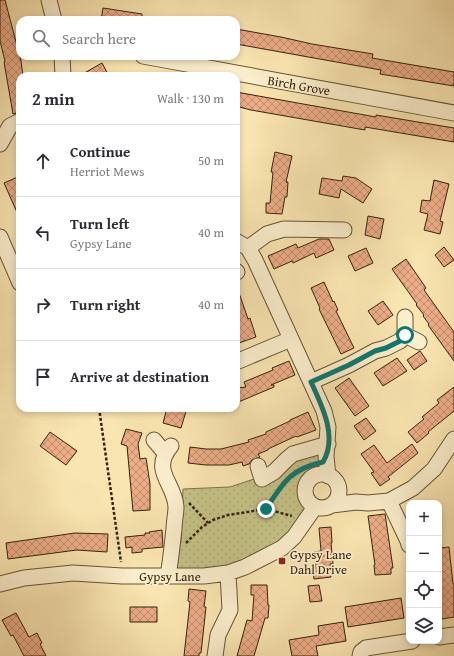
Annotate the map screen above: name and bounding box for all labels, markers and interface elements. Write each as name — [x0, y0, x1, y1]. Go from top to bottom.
search box — [16, 16, 240, 60]
icon: search — [30, 27, 52, 49]
text: Search here — [62, 28, 136, 49]
street label: Birch Grove — [266, 71, 332, 100]
text: 2 min — [32, 86, 74, 111]
text: Walk · 130 m — [157, 89, 224, 108]
text: Continue — [70, 141, 131, 162]
icon: ahead — [32, 150, 54, 172]
text: 50 m — [198, 151, 224, 170]
text: Herriot Mews — [70, 162, 144, 181]
text: Turn left — [70, 213, 129, 234]
icon: left — [32, 222, 54, 244]
text: 40 m — [198, 223, 224, 242]
text: Gypsy Lane — [70, 234, 132, 253]
icon: right — [32, 294, 54, 316]
text: Turn right — [70, 294, 141, 315]
text: 40 m — [198, 295, 224, 314]
route start — [396, 326, 414, 344]
icon: arrive — [32, 366, 54, 388]
text: Arrive at destination — [70, 366, 209, 387]
route end — [257, 500, 275, 518]
map controls — [406, 500, 442, 644]
button: + — [406, 500, 442, 536]
button: − — [406, 536, 442, 572]
place label: Gypsy Lane Dahl Drive — [290, 545, 352, 579]
marker: Gypsy Lane Dahl Drive — [277, 556, 287, 566]
street label: Gypsy Lane — [139, 567, 201, 586]
button: locate — [406, 572, 442, 608]
button: layers — [406, 608, 442, 644]

